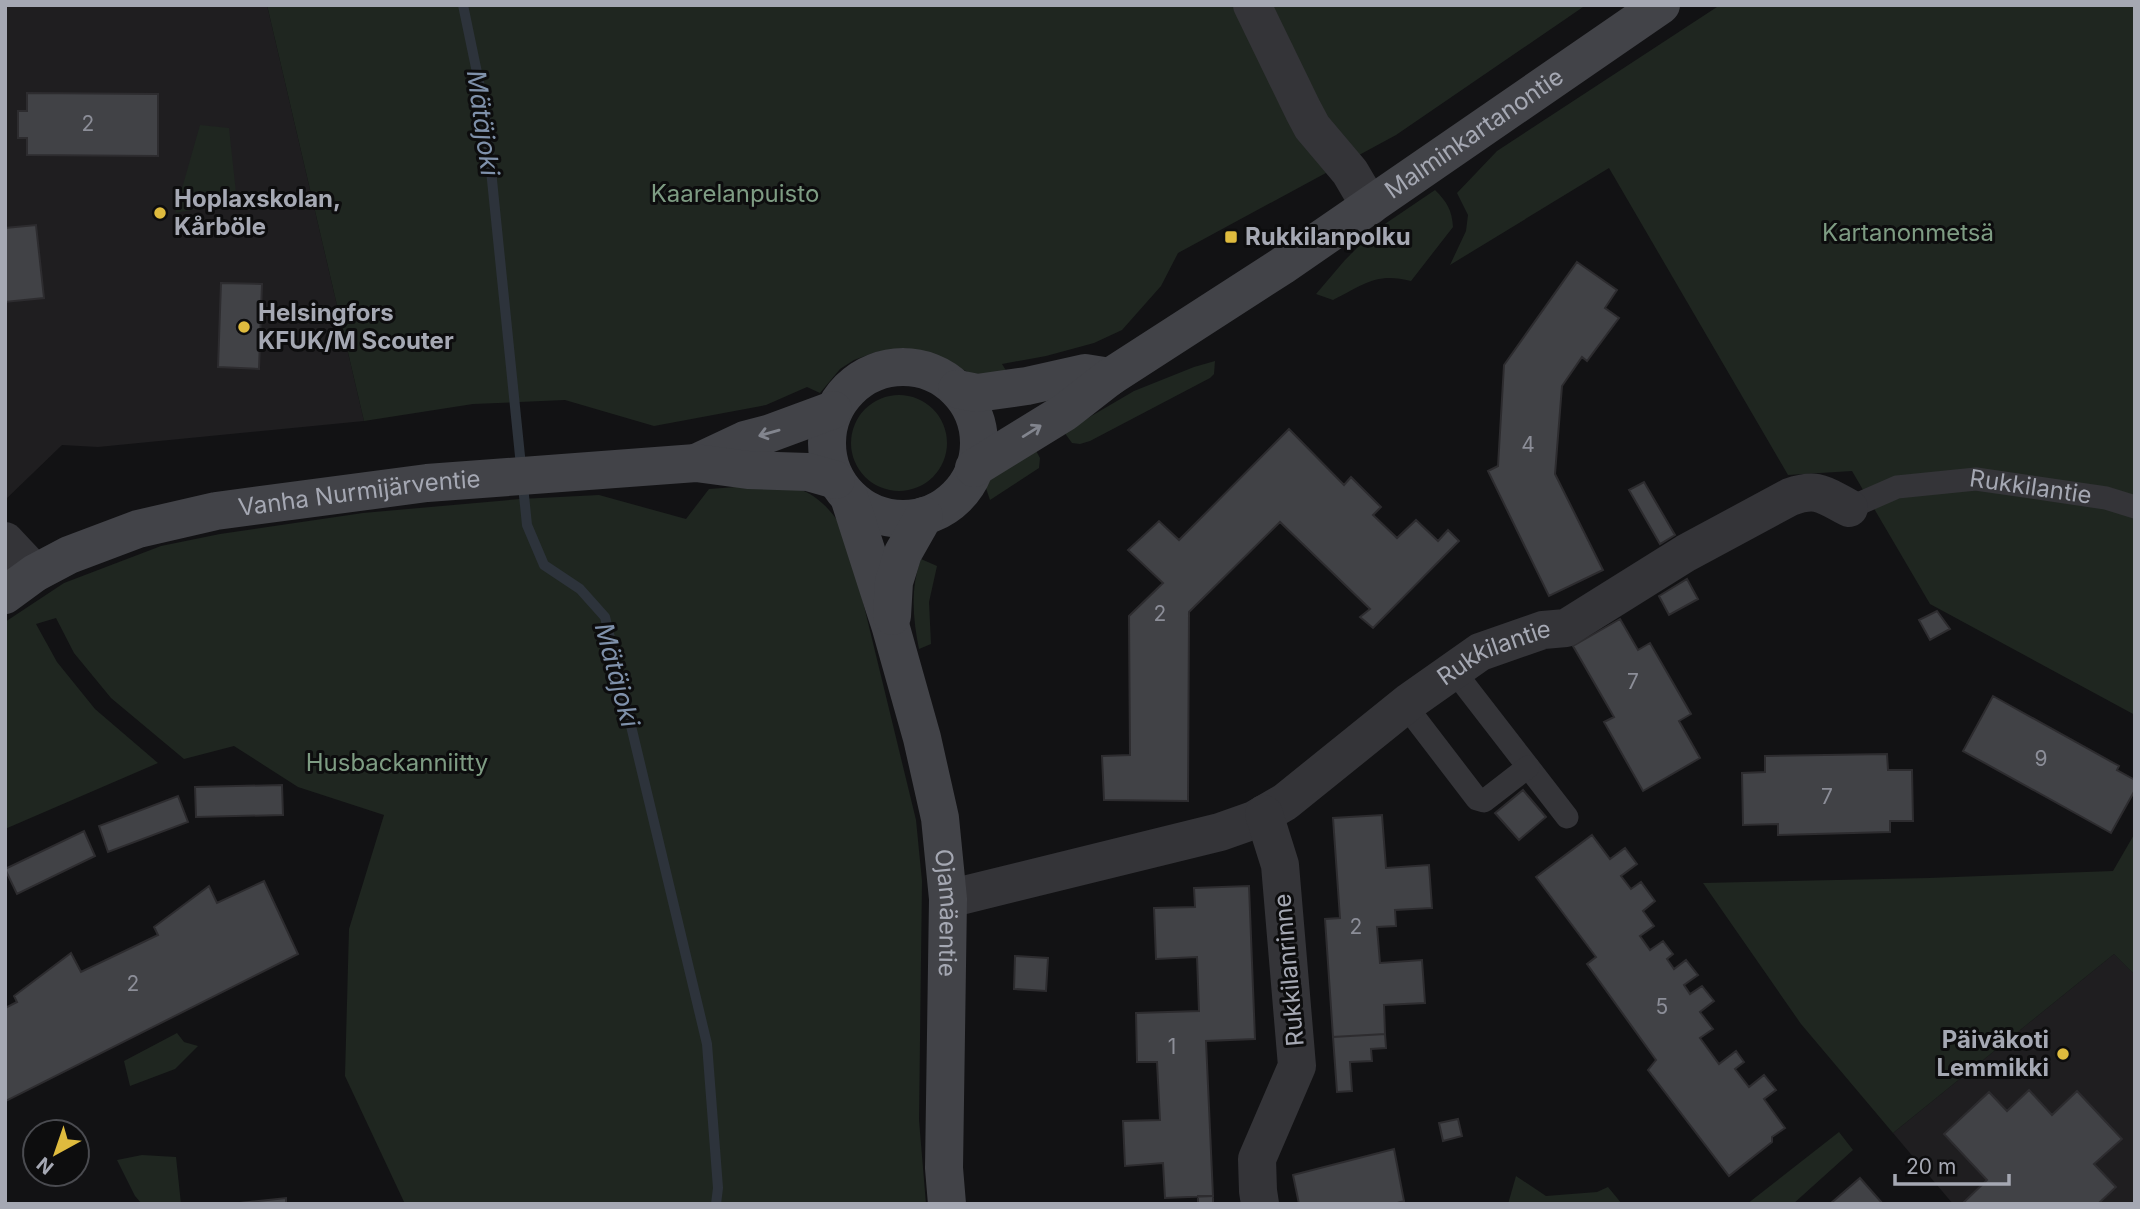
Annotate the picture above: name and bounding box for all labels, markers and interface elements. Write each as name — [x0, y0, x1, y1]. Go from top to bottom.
street label: Malminkartanontie — [1379, 62, 1569, 205]
water label: Mätäjoki — [461, 68, 506, 179]
house number: 2 — [82, 111, 94, 136]
park label: Kaarelanpuisto — [651, 179, 819, 208]
place label: Hoplaxskolan, Kårböle — [174, 184, 341, 241]
marker: Hoplaxskolan, Kårböle — [152, 205, 168, 221]
park label: Kartanonmetsä — [1822, 218, 1994, 247]
place label: Rukkilanpolku — [1245, 222, 1411, 251]
marker: Rukkilanpolku — [1223, 229, 1239, 245]
place label: Helsingfors KFUK/M Scouter — [258, 298, 454, 355]
marker: Helsingfors KFUK/M Scouter — [236, 319, 252, 335]
one-way arrow — [1022, 424, 1042, 438]
one-way arrow — [758, 428, 780, 441]
house number: 4 — [1521, 432, 1535, 457]
street label: Rukkilantie — [1968, 463, 2094, 510]
street label: Vanha Nurmijärventie — [237, 464, 481, 522]
house number: 2 — [1154, 601, 1166, 626]
street label: Rukkilantie — [1432, 614, 1552, 691]
water label: Mätäjoki — [589, 619, 646, 731]
house number: 7 — [1627, 669, 1639, 694]
house number: 9 — [2034, 746, 2048, 771]
park label: Husbackanniitty — [306, 748, 488, 777]
house number: 7 — [1821, 784, 1833, 809]
street label: Ojamäentie — [929, 848, 964, 977]
street label: Rukkilanrinne — [1267, 893, 1310, 1047]
house number: 2 — [1350, 914, 1362, 939]
house number: 2 — [127, 971, 139, 996]
house number: 5 — [1656, 994, 1668, 1019]
place label: Päiväkoti Lemmikki — [1936, 1025, 2049, 1082]
house number: 1 — [1168, 1034, 1176, 1059]
marker: Päiväkoti Lemmikki — [2055, 1046, 2071, 1062]
north arrow — [21, 1118, 91, 1188]
scale bar — [1895, 1142, 2009, 1186]
text: N — [32, 1152, 58, 1179]
text: 20 m — [1906, 1154, 1956, 1179]

